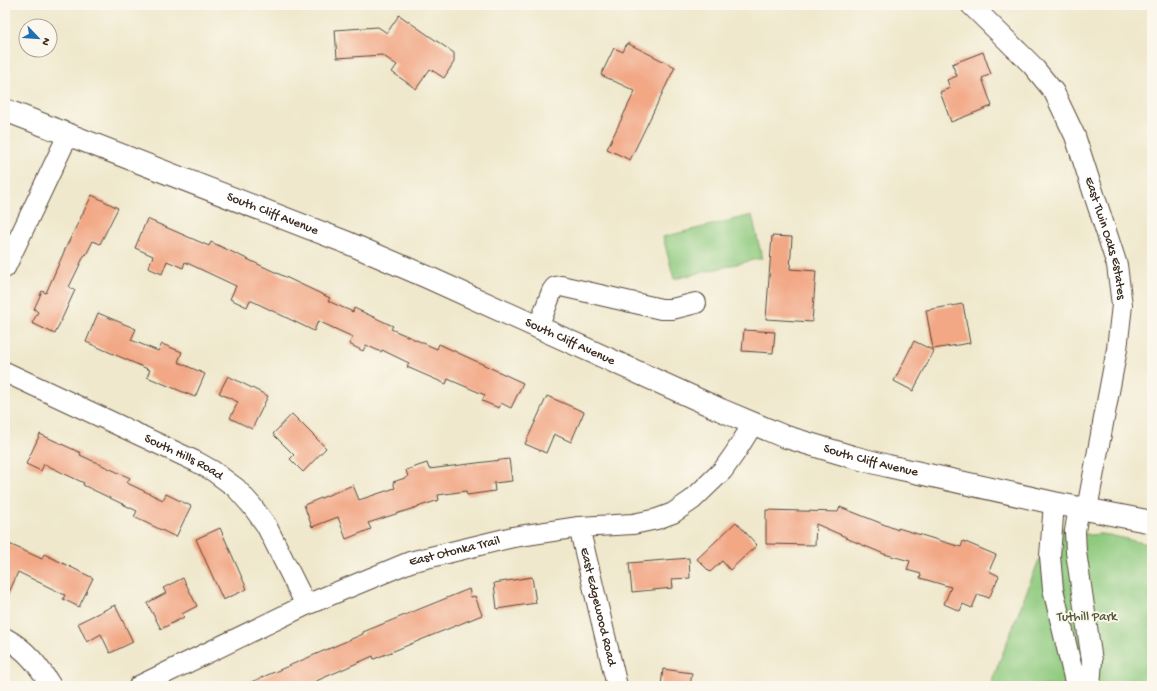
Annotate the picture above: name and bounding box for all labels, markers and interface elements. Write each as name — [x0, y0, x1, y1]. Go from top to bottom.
north arrow — [18, 18, 58, 58]
text: N — [38, 36, 52, 47]
street label: East Twin Oaks Estates — [1081, 175, 1129, 301]
street label: South Cliff Avenue — [225, 189, 321, 238]
street label: South Cliff Avenue — [523, 315, 618, 369]
street label: South Hills Road — [142, 431, 227, 484]
street label: South Cliff Avenue — [822, 441, 920, 480]
street label: East Otonka Trail — [407, 533, 502, 569]
street label: East Edgewood Road — [577, 546, 620, 669]
park label: Tuthill Park — [1056, 610, 1118, 625]

